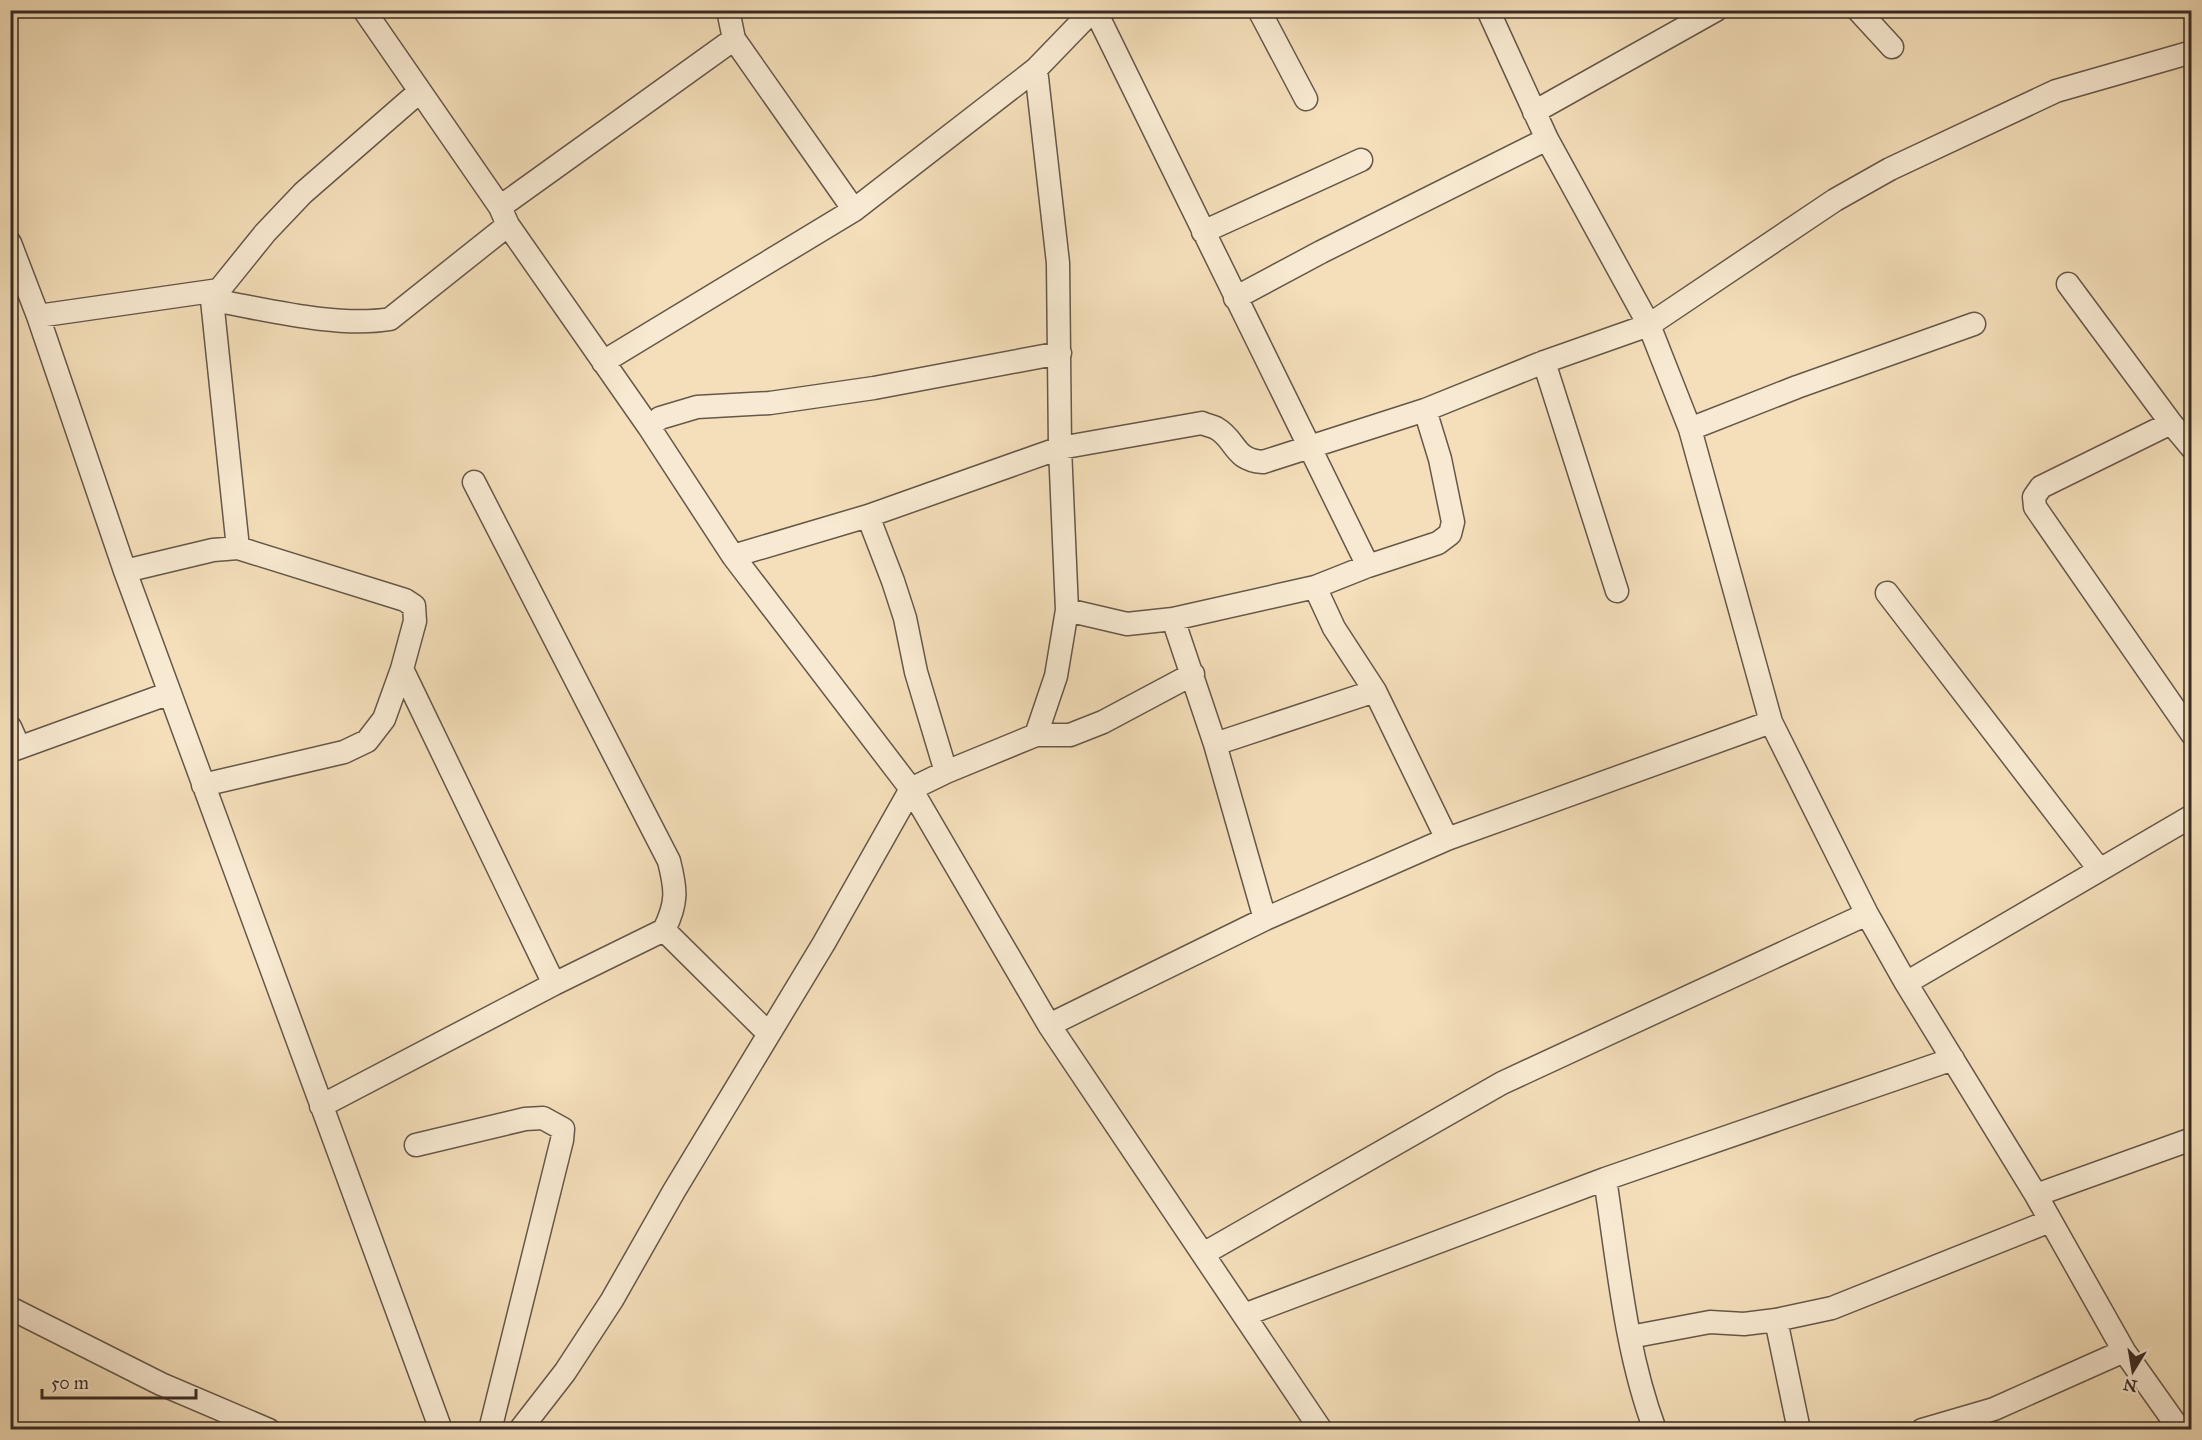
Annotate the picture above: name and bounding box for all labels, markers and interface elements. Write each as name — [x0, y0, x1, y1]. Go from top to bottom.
north arrow — [2103, 1341, 2163, 1401]
scale bar — [42, 1362, 196, 1400]
text: 50 m — [51, 1372, 89, 1394]
text: N — [2121, 1375, 2139, 1396]

